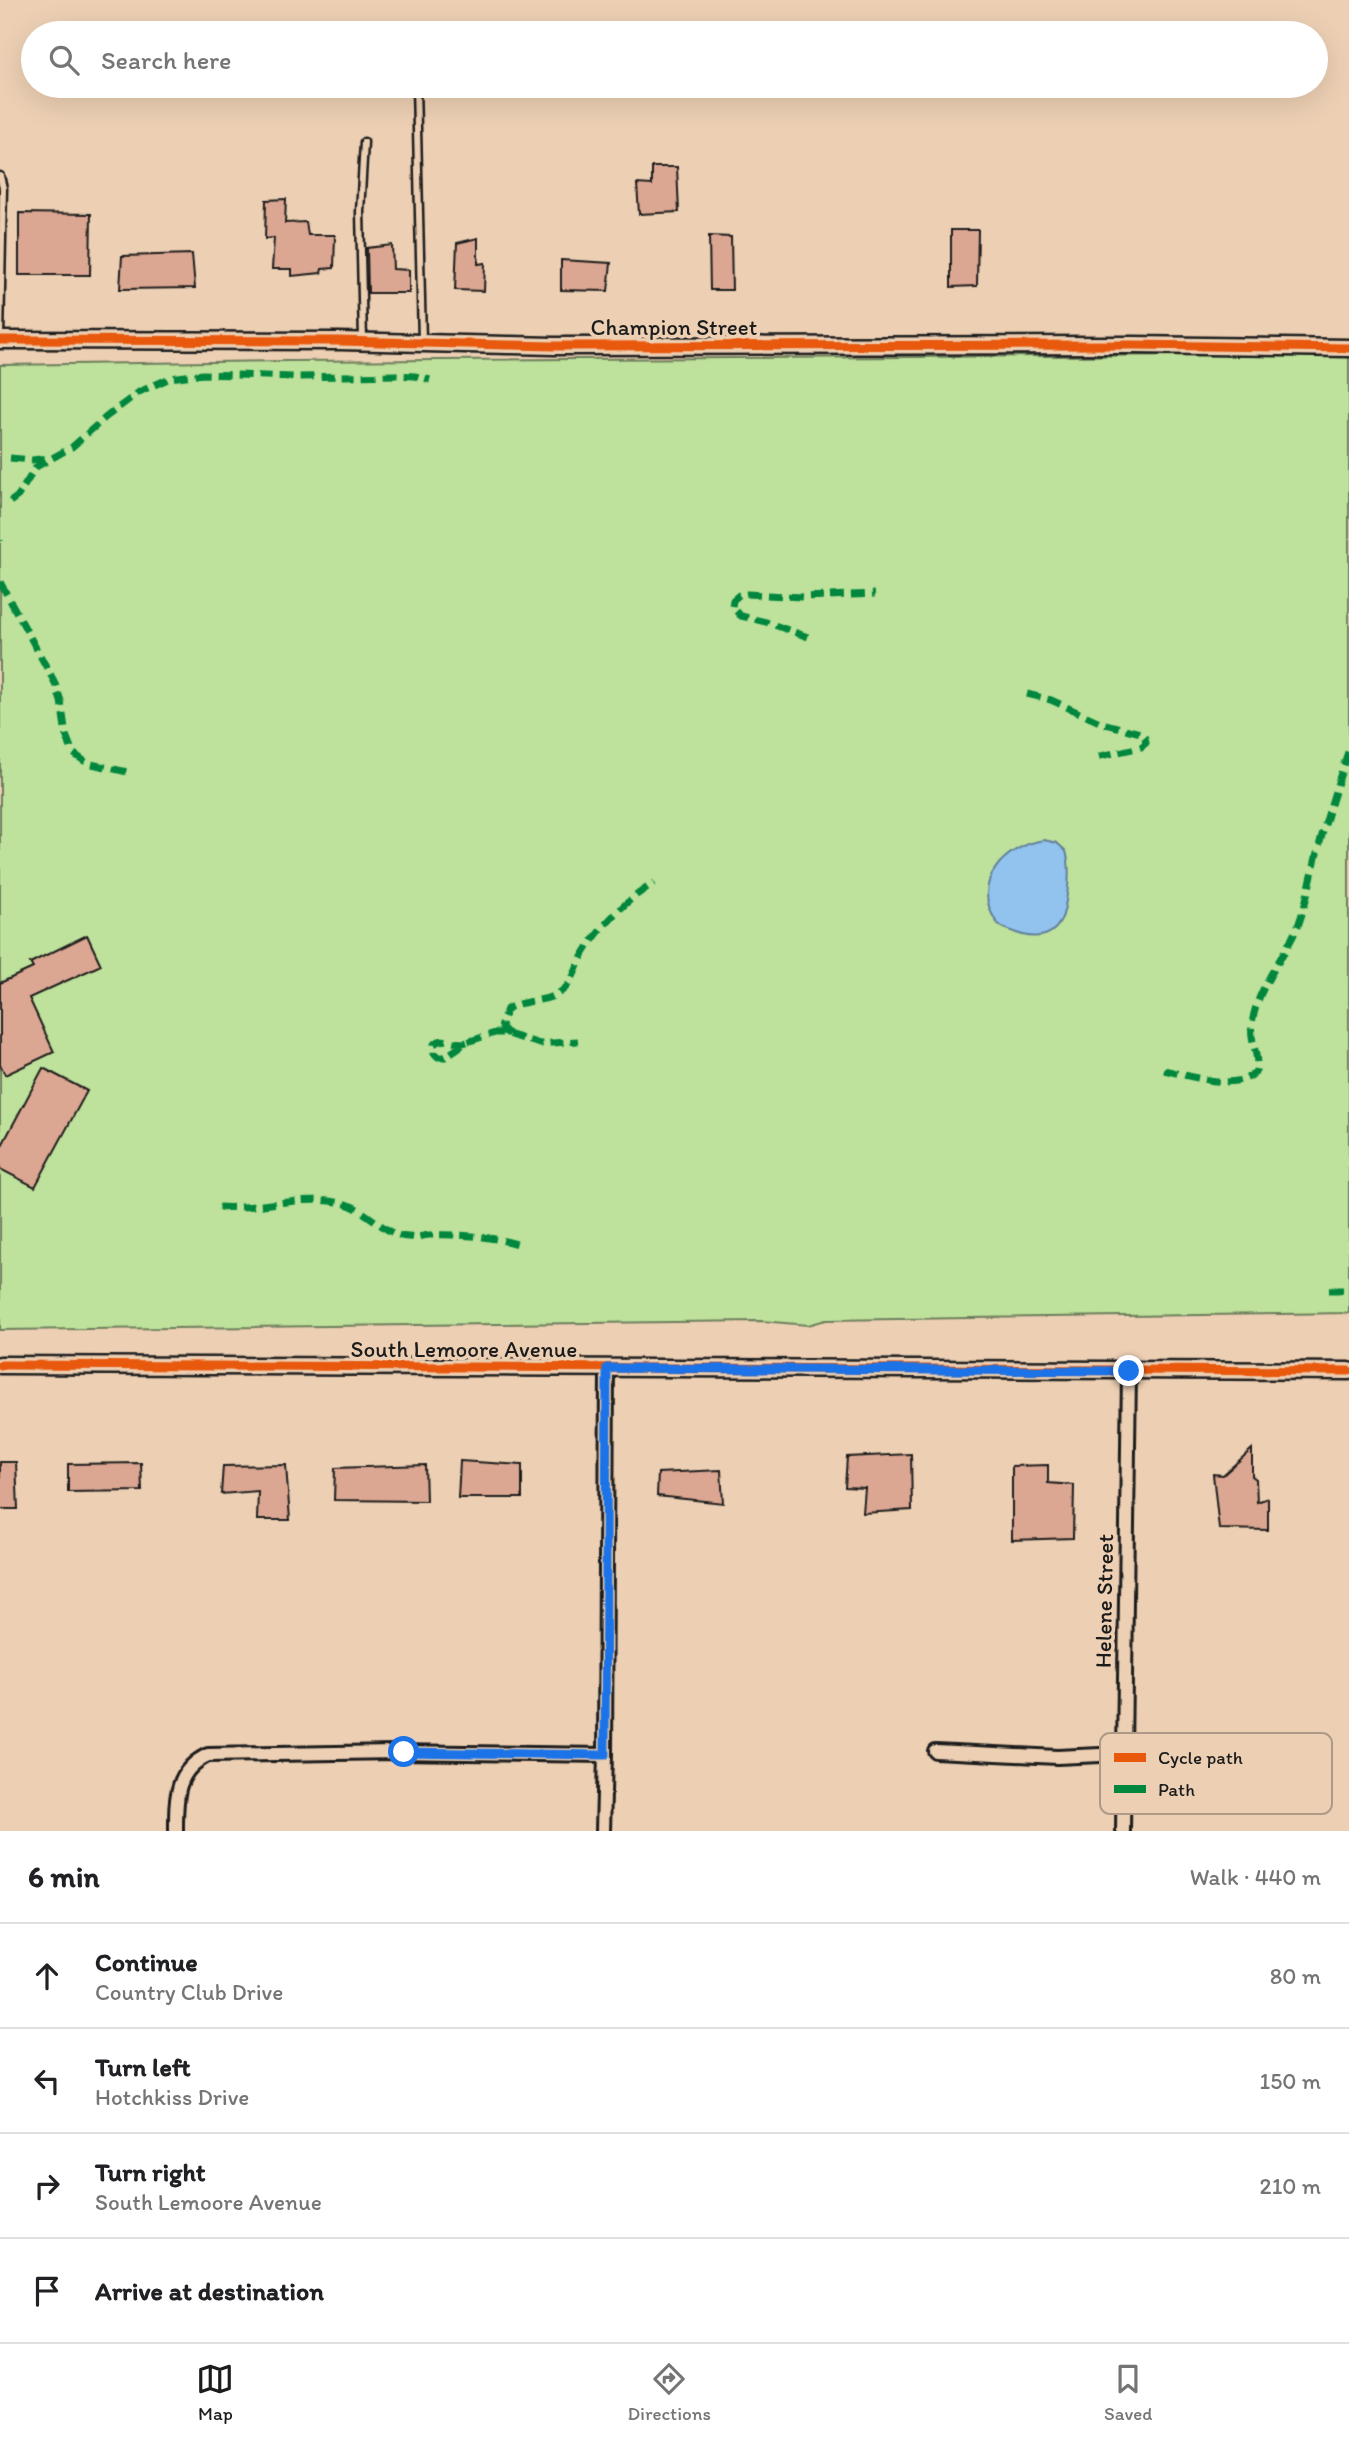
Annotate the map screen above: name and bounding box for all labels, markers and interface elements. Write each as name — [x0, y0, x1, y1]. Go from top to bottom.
search box — [21, 21, 1328, 98]
icon: search — [45, 41, 83, 79]
text: Search here — [101, 44, 231, 76]
street label: Champion Street — [591, 313, 757, 341]
street label: South Lemoore Avenue — [351, 1335, 577, 1363]
route end — [1113, 1355, 1144, 1386]
street label: Helene Street — [1089, 1533, 1119, 1668]
legend — [1100, 1733, 1332, 1814]
route start — [388, 1736, 419, 1767]
text: Cycle path — [1158, 1746, 1243, 1769]
text: Path — [1158, 1778, 1195, 1801]
text: 6 min — [28, 1858, 100, 1895]
text: Walk · 440 m — [1190, 1863, 1321, 1891]
text: Continue — [95, 1946, 198, 1978]
icon: ahead — [28, 1957, 66, 1995]
text: 80 m — [1270, 1962, 1321, 1990]
text: Country Club Drive — [95, 1978, 283, 2006]
text: Turn left — [95, 2051, 191, 2083]
icon: left — [28, 2062, 66, 2100]
text: 150 m — [1260, 2067, 1321, 2095]
text: Hotchkiss Drive — [95, 2083, 249, 2111]
text: Turn right — [95, 2156, 206, 2188]
icon: right — [28, 2167, 66, 2205]
text: 210 m — [1260, 2172, 1321, 2200]
text: South Lemoore Avenue — [95, 2188, 322, 2216]
icon: arrive — [28, 2272, 66, 2310]
text: Arrive at destination — [95, 2275, 324, 2307]
tab: Map — [196, 2360, 234, 2425]
tab: Directions — [627, 2360, 711, 2425]
tab: Saved — [1104, 2360, 1152, 2425]

